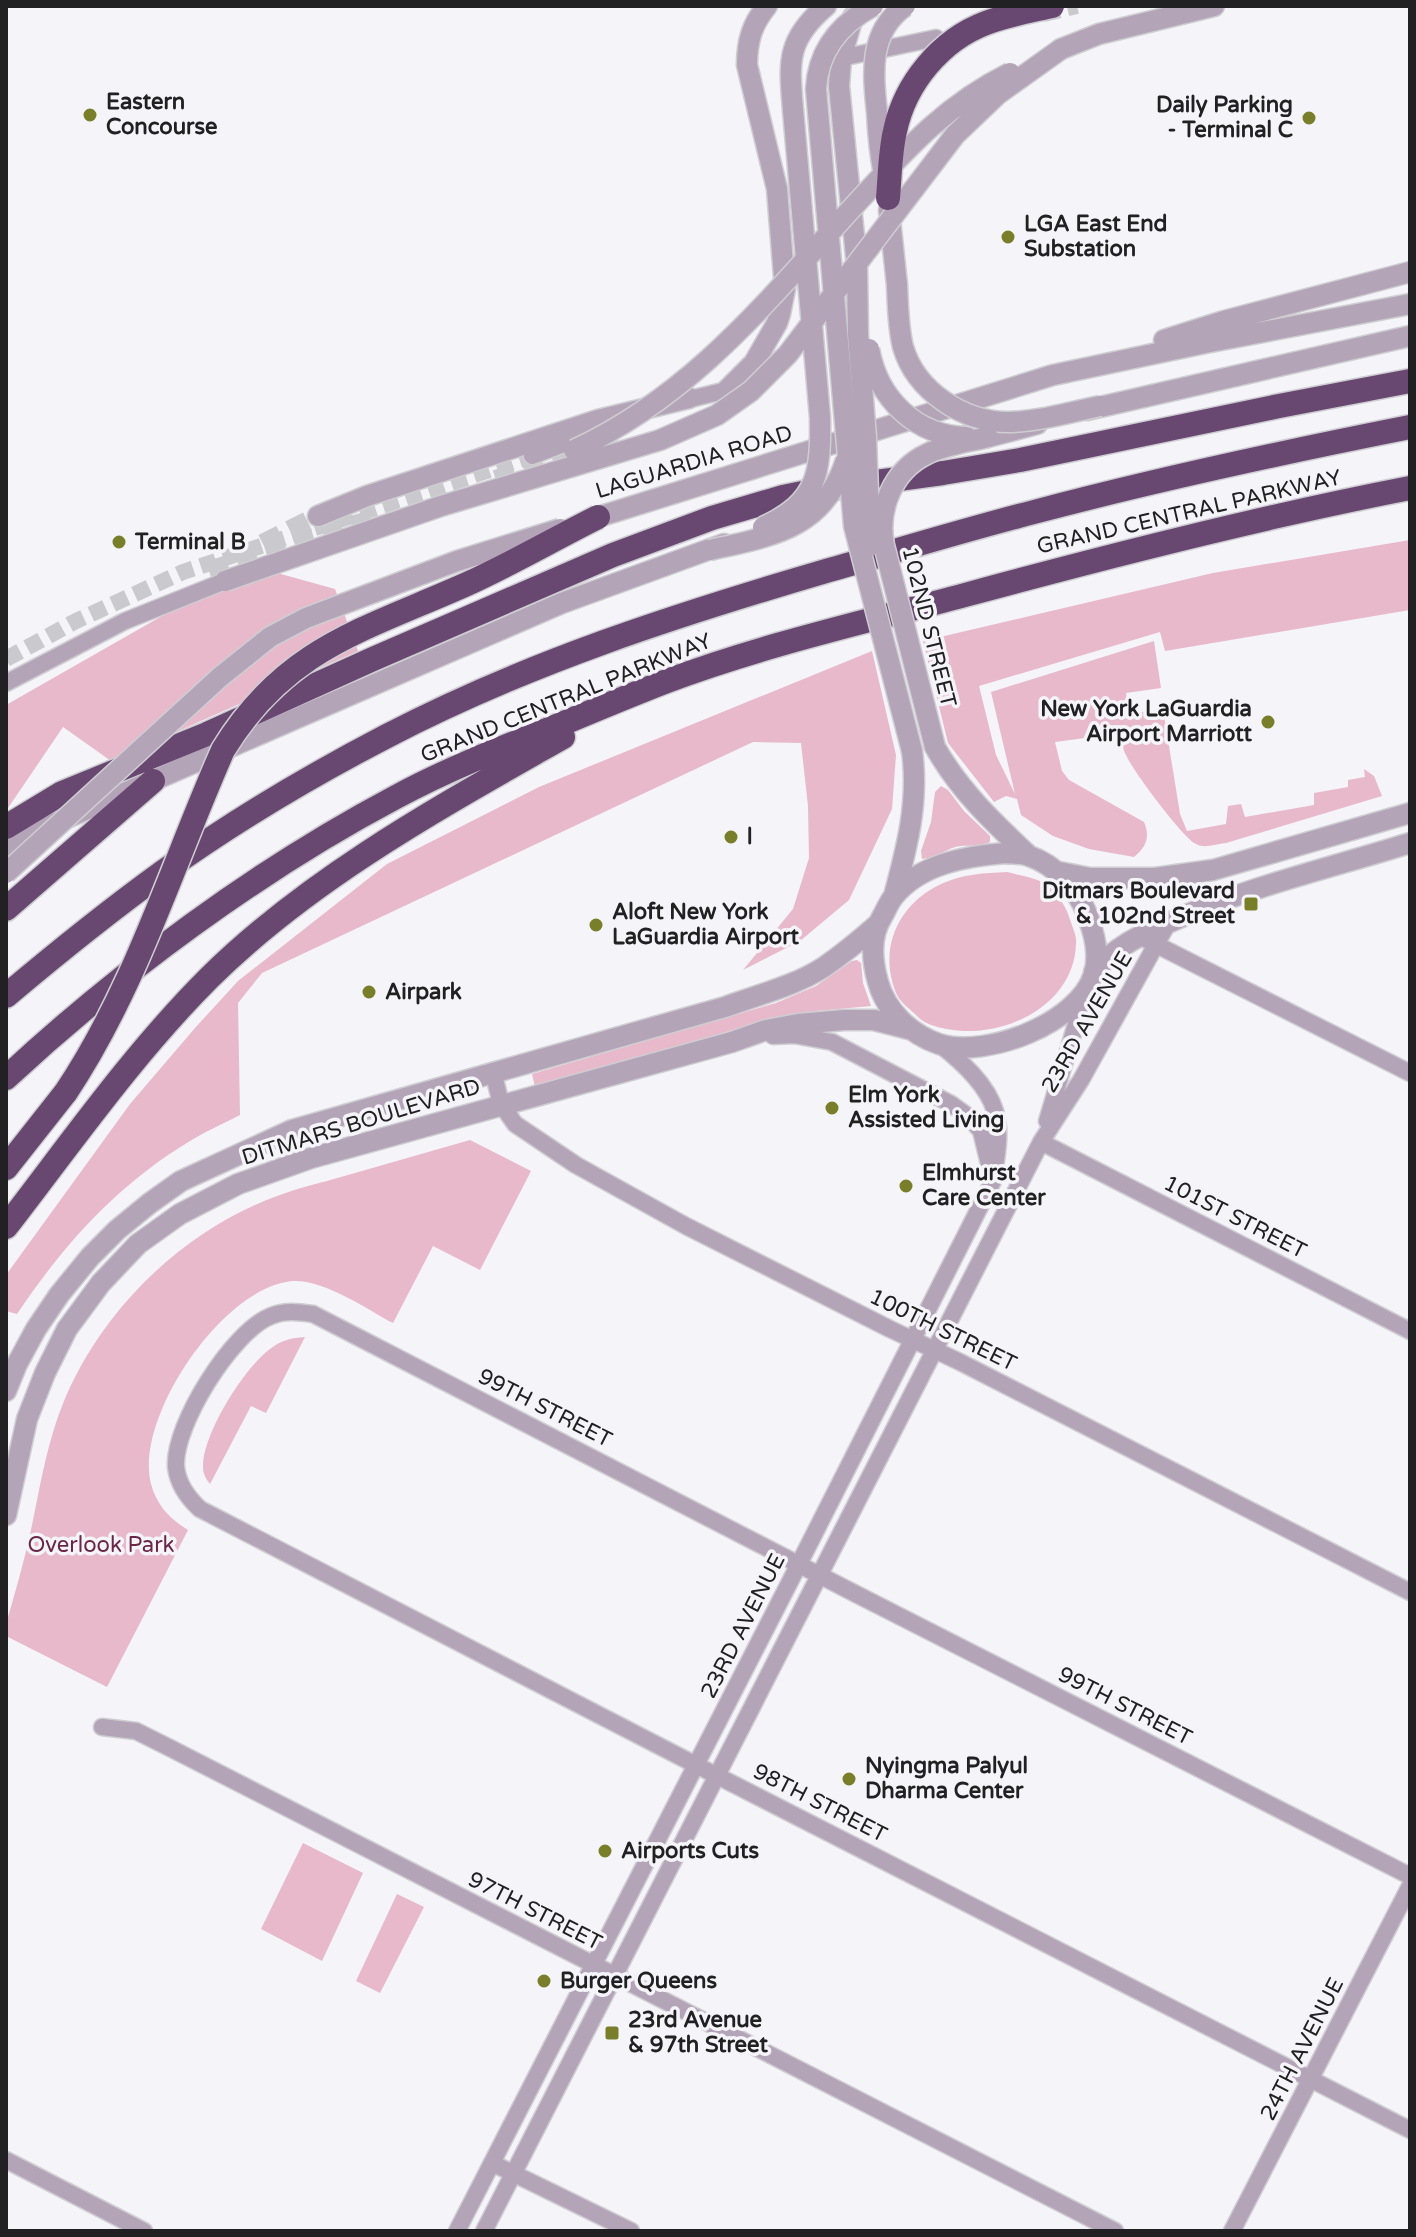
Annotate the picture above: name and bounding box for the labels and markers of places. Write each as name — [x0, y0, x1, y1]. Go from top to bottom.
place label: Eastern Concourse — [106, 89, 218, 140]
place label: Daily Parking - Terminal C — [1156, 92, 1293, 143]
marker: Eastern Concourse — [81, 106, 99, 124]
marker: Daily Parking - Terminal C — [1300, 109, 1318, 127]
place label: LGA East End Substation — [1024, 211, 1167, 262]
marker: LGA East End Substation — [999, 228, 1017, 246]
place label: Terminal B — [134, 529, 246, 555]
marker: Terminal B — [110, 533, 128, 551]
place label: New York LaGuardia Airport Marriott — [1040, 696, 1253, 747]
marker: New York LaGuardia Airport Marriott — [1259, 713, 1277, 731]
place label: l — [747, 824, 752, 850]
marker: l — [722, 828, 740, 846]
place label: Ditmars Boulevard & 102nd Street — [1042, 878, 1236, 929]
marker: Ditmars Boulevard & 102nd Street — [1242, 895, 1260, 913]
place label: Aloft New York LaGuardia Airport — [612, 899, 800, 950]
marker: Aloft New York LaGuardia Airport — [587, 916, 605, 934]
place label: Airpark — [385, 979, 462, 1005]
marker: Airpark — [360, 983, 378, 1001]
place label: Elm York Assisted Living — [848, 1082, 1004, 1133]
marker: Elm York Assisted Living — [823, 1099, 841, 1117]
place label: Elmhurst Care Center — [922, 1160, 1046, 1211]
marker: Elmhurst Care Center — [897, 1177, 915, 1195]
place label: Nyingma Palyul Dharma Center — [865, 1753, 1028, 1804]
marker: Nyingma Palyul Dharma Center — [840, 1770, 858, 1788]
place label: Airports Cuts — [621, 1838, 759, 1864]
marker: Airports Cuts — [596, 1842, 614, 1860]
place label: Burger Queens — [560, 1968, 717, 1994]
marker: Burger Queens — [535, 1972, 553, 1990]
place label: 23rd Avenue & 97th Street — [628, 2007, 768, 2058]
marker: 23rd Avenue & 97th Street — [603, 2024, 621, 2042]

